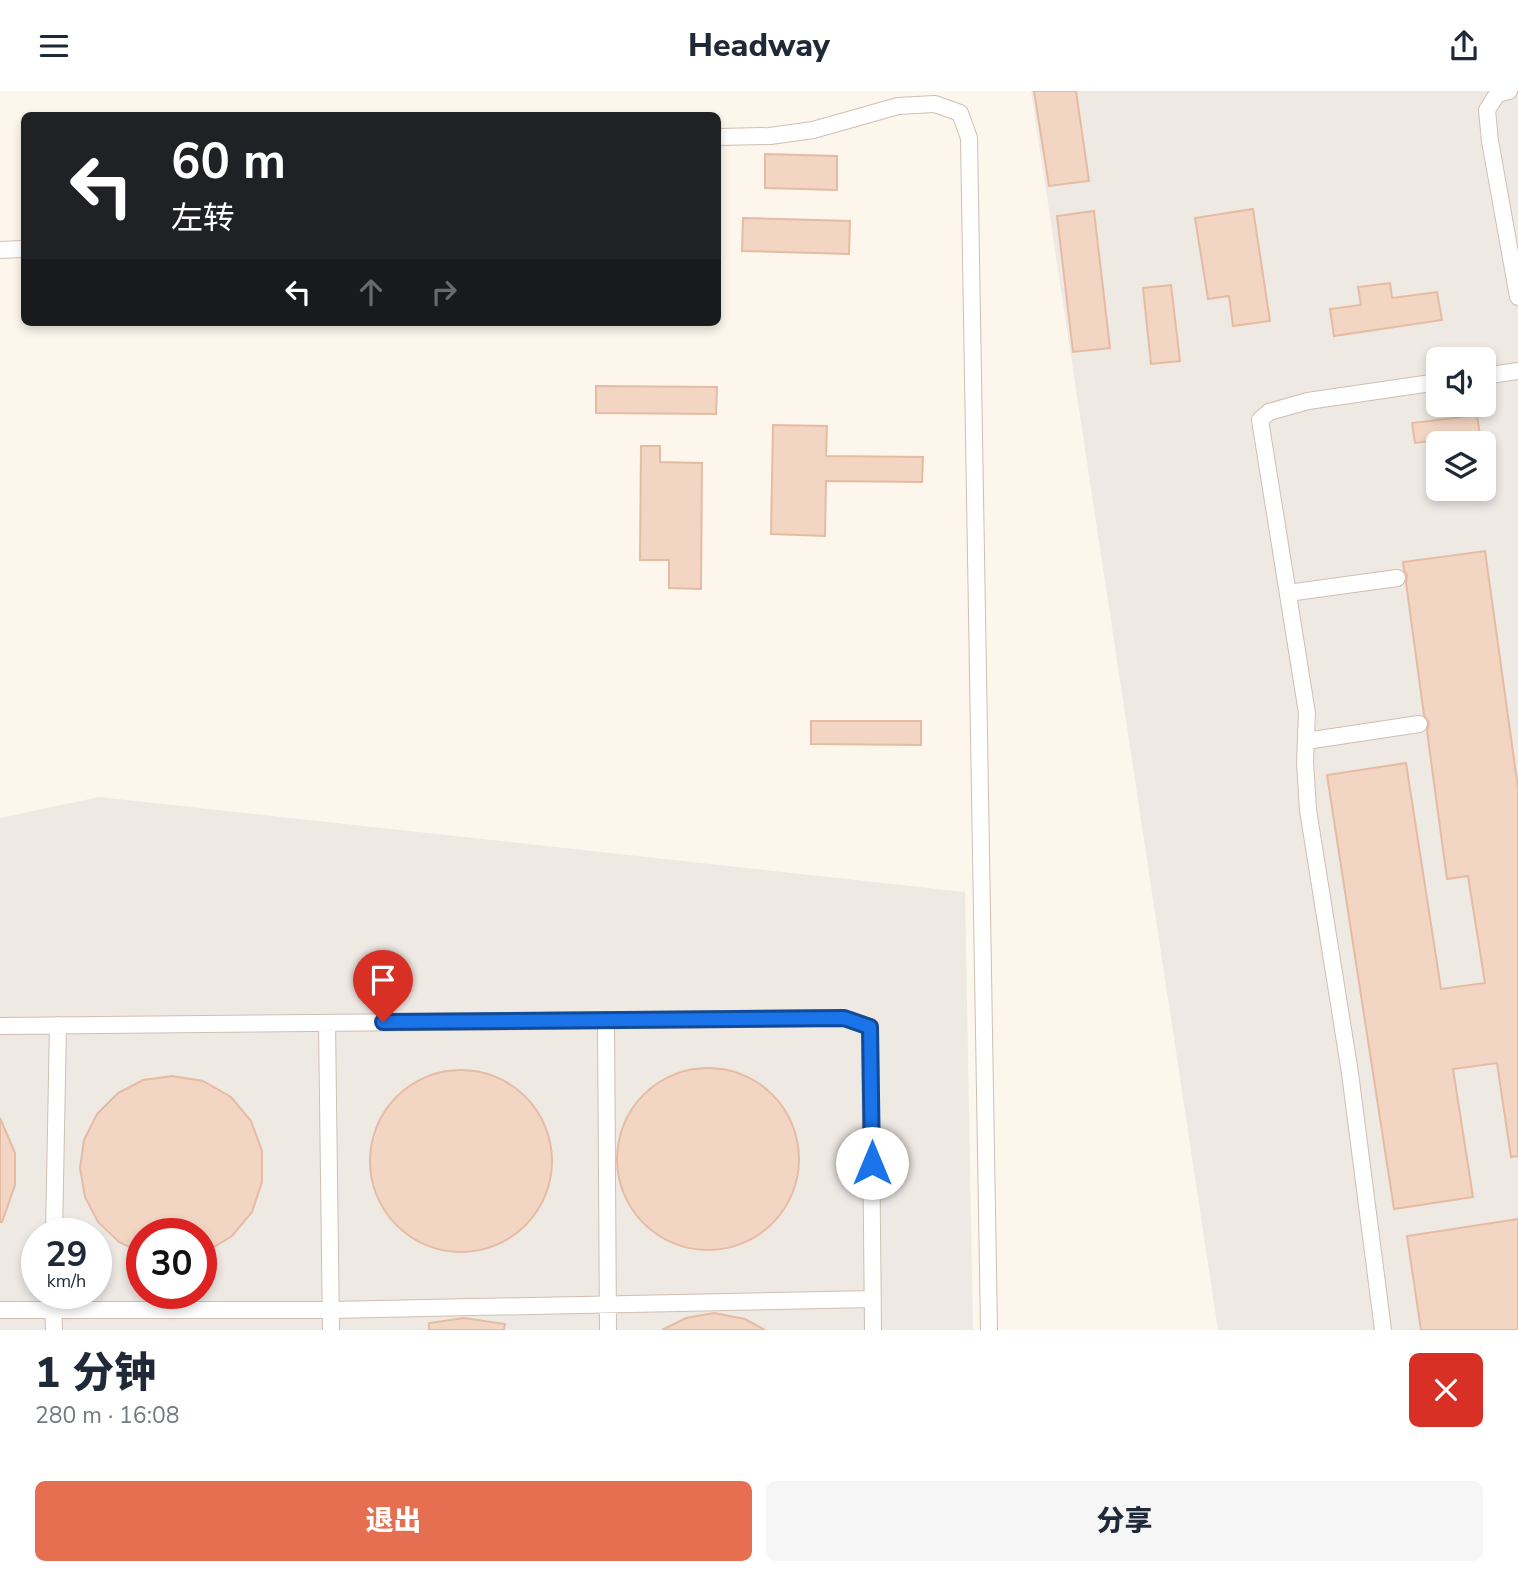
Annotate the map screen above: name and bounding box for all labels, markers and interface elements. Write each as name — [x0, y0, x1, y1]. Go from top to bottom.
text: Headway — [688, 24, 830, 67]
icon: menu — [35, 27, 73, 65]
icon: share — [1445, 27, 1483, 65]
text: 60 m — [171, 128, 286, 195]
icon: left — [56, 140, 147, 231]
text: 左转 — [171, 197, 235, 240]
icon: left — [279, 273, 317, 311]
icon: ahead — [352, 273, 390, 311]
icon: right — [425, 273, 463, 311]
map controls — [1426, 347, 1496, 501]
button: sound — [1426, 347, 1496, 417]
button: layers — [1426, 431, 1496, 501]
pin — [353, 950, 413, 1022]
icon: arrive — [364, 961, 402, 999]
position arrow — [835, 1126, 909, 1200]
speed limit sign: 30 — [126, 1218, 217, 1309]
text: 29 — [45, 1231, 88, 1278]
text: km/h — [47, 1269, 86, 1293]
text: 1 分钟 — [35, 1345, 156, 1402]
button: close — [1409, 1353, 1483, 1427]
text: 280 m · 16:08 — [35, 1400, 180, 1431]
button: 退出 — [35, 1481, 752, 1561]
button: 分享 — [766, 1481, 1483, 1561]

